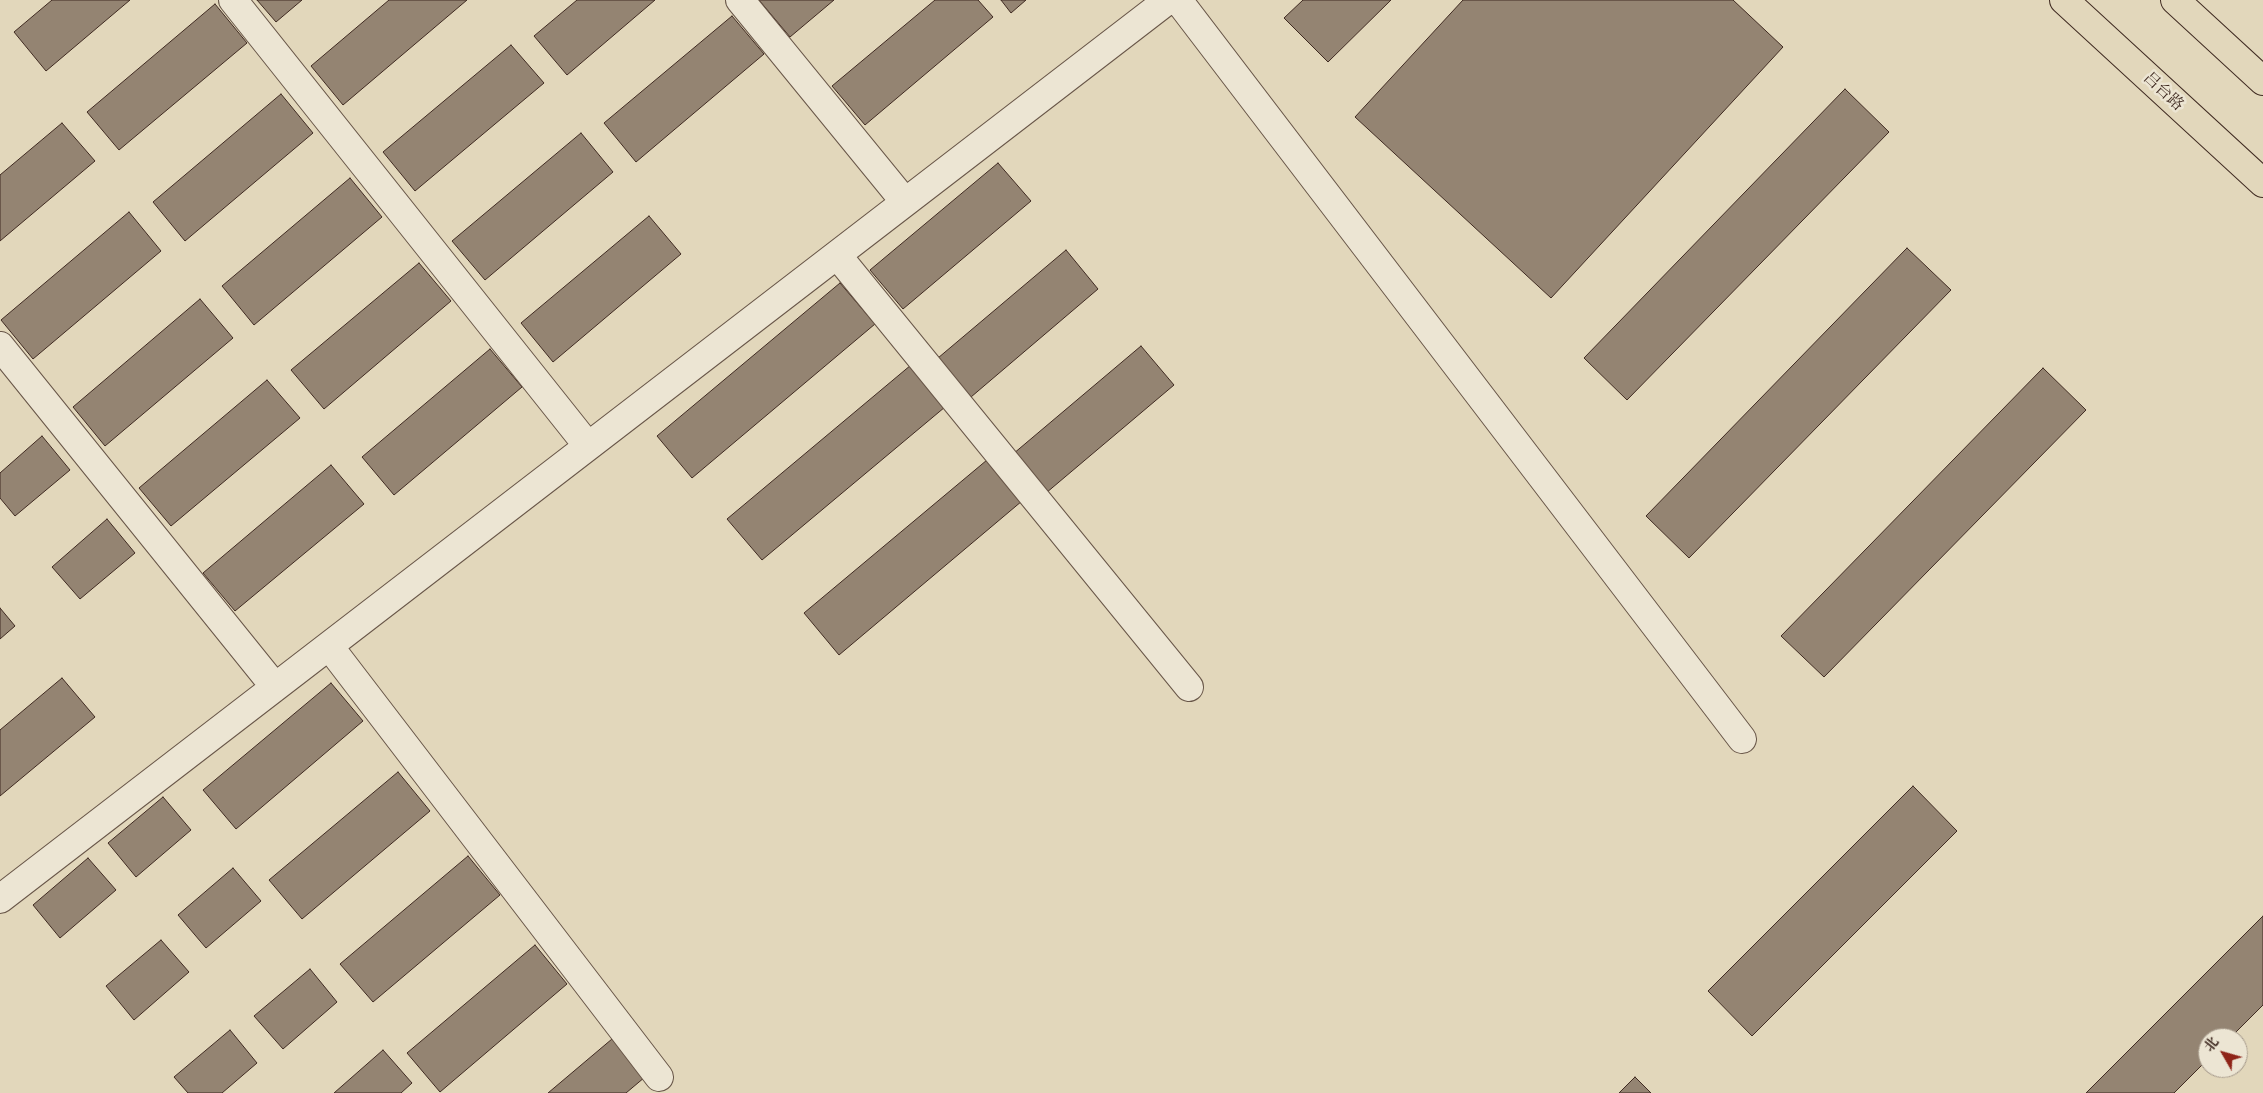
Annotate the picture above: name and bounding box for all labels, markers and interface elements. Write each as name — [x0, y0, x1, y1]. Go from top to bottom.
street label: 吕台路 — [2139, 69, 2187, 115]
north arrow — [2198, 1028, 2248, 1078]
text: 北 — [2201, 1033, 2223, 1055]

